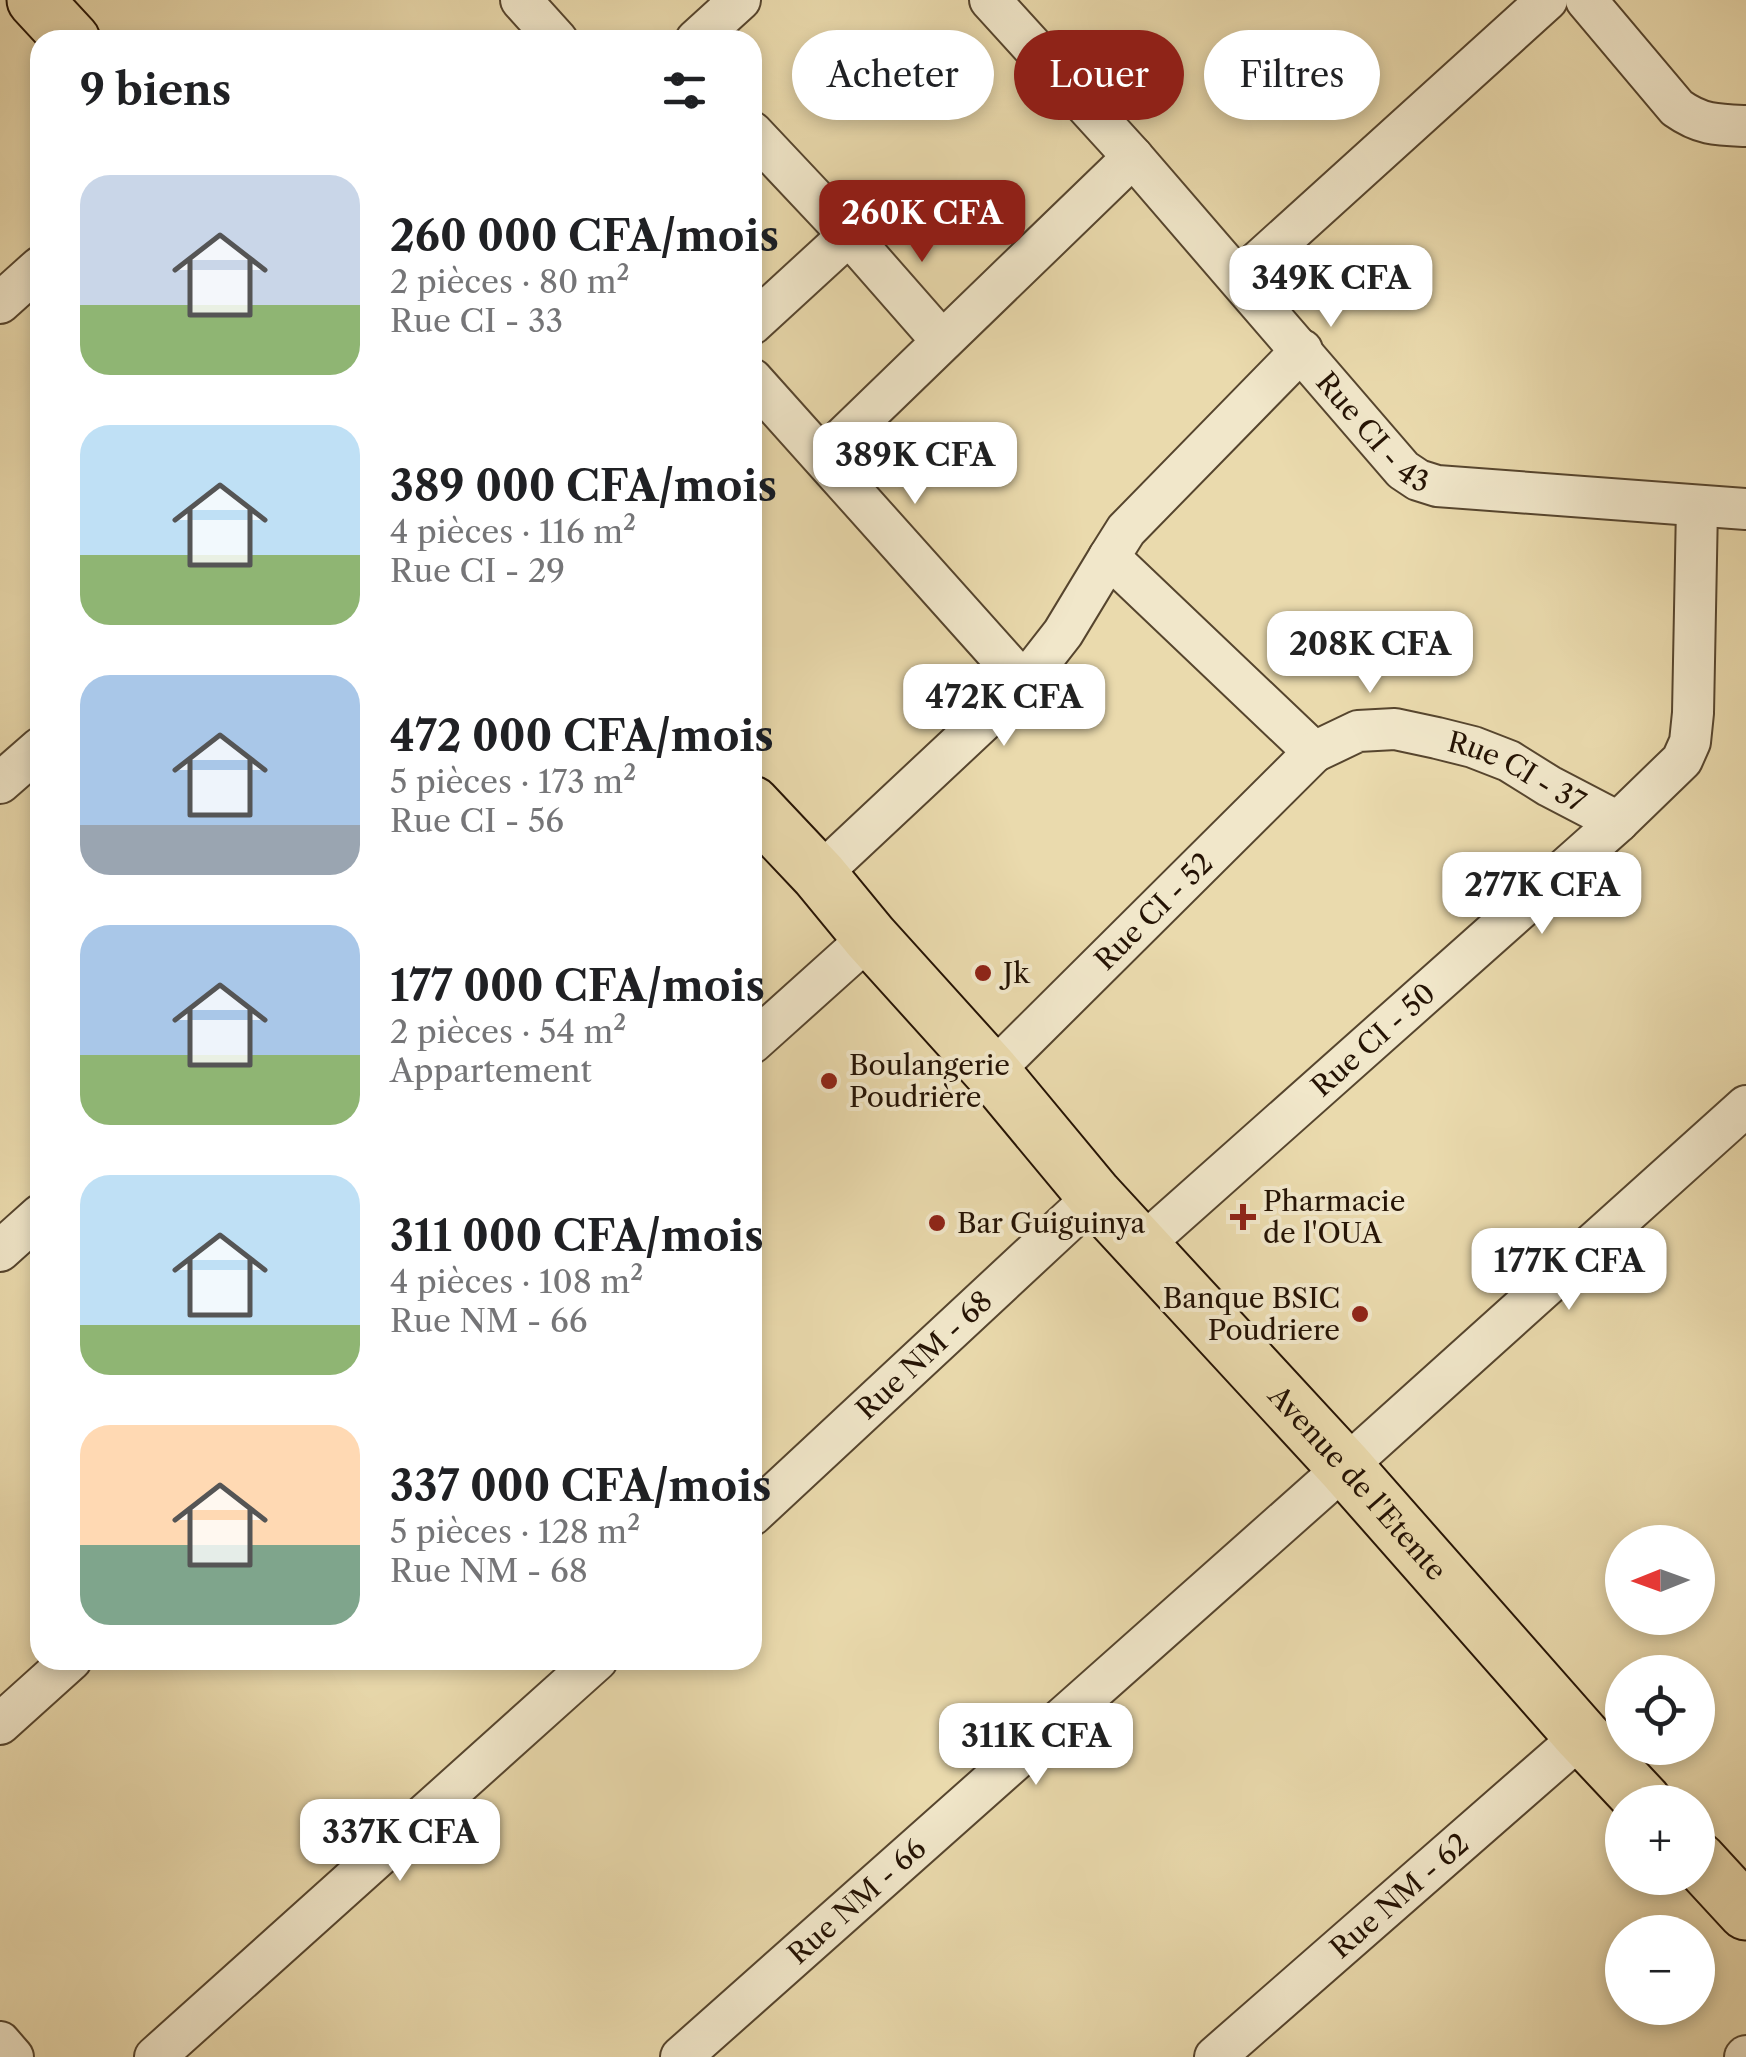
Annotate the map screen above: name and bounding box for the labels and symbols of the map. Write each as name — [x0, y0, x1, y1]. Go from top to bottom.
pin: 260K CFA — [819, 180, 1025, 265]
pin: 349K CFA — [1228, 245, 1434, 330]
street label: Rue CI - 43 — [1309, 365, 1433, 499]
pin: 389K CFA — [812, 422, 1018, 507]
pin: 208K CFA — [1267, 611, 1473, 696]
pin: 472K CFA — [901, 664, 1107, 749]
street label: Rue CI - 37 — [1444, 724, 1591, 819]
street label: Rue CI - 52 — [1088, 846, 1220, 977]
pin: 277K CFA — [1439, 852, 1645, 937]
place label: Jk — [999, 956, 1031, 990]
marker: Jk — [972, 962, 994, 984]
street label: Rue CI - 50 — [1304, 976, 1442, 1103]
place label: Boulangerie Poudrière — [849, 1048, 1010, 1114]
marker: Boulangerie Poudrière — [818, 1070, 840, 1092]
place label: Pharmacie de l'OUA — [1263, 1184, 1405, 1250]
place label: Bar Guiguinya — [957, 1206, 1146, 1240]
marker: Pharmacie de l'OUA — [1232, 1206, 1254, 1228]
marker: Bar Guiguinya — [926, 1212, 948, 1234]
pin: 177K CFA — [1466, 1228, 1672, 1313]
place label: Banque BSIC Poudriere — [1163, 1281, 1340, 1347]
street label: Rue NM - 68 — [849, 1284, 999, 1426]
marker: Banque BSIC Poudriere — [1349, 1303, 1371, 1325]
street label: Avenue de l'Etente — [1261, 1378, 1454, 1587]
north arrow — [1605, 1525, 1715, 1635]
pin: 311K CFA — [933, 1703, 1139, 1788]
pin: 337K CFA — [297, 1799, 503, 1884]
street label: Rue NM - 62 — [1323, 1826, 1476, 1965]
street label: Rue NM - 66 — [781, 1831, 933, 1971]

